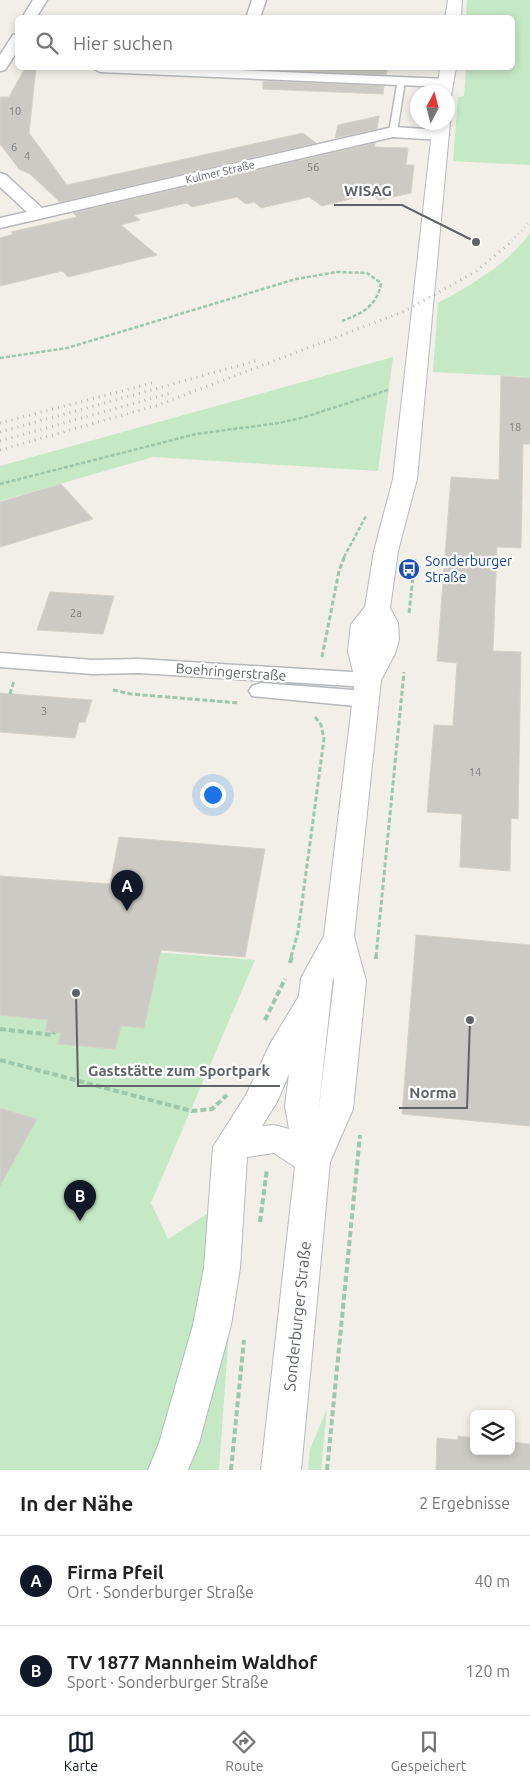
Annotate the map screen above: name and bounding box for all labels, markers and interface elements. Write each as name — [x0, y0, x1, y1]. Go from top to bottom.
search box — [15, 15, 515, 70]
icon: search — [33, 29, 61, 57]
text: Hier suchen — [73, 32, 173, 54]
north arrow — [410, 85, 455, 130]
house number: 10 — [9, 105, 21, 117]
house number: 6 — [11, 141, 17, 153]
house number: 4 — [24, 150, 30, 162]
street label: Kulmer Straße — [184, 158, 256, 186]
house number: 56 — [307, 161, 319, 173]
callout: WISAG — [334, 175, 402, 205]
text: WISAG — [344, 182, 392, 199]
house number: 18 — [509, 421, 521, 433]
place label: Sonderburger Straße — [425, 553, 513, 585]
bus stop icon: Sonderburger Straße — [397, 557, 421, 581]
house number: 2a — [70, 607, 82, 619]
street label: Boehringerstraße — [175, 660, 287, 684]
house number: 3 — [41, 705, 47, 717]
house number: 14 — [469, 766, 481, 778]
your location — [200, 782, 226, 808]
pin: A — [111, 870, 143, 911]
callout: Gaststätte zum Sportpark — [78, 1056, 280, 1086]
text: Gaststätte zum Sportpark — [88, 1062, 271, 1079]
callout: Norma — [399, 1078, 467, 1108]
text: Norma — [409, 1084, 457, 1101]
pin: B — [64, 1180, 96, 1221]
street label: Sonderburger Straße — [280, 1240, 314, 1392]
map controls — [470, 1410, 515, 1455]
button: layers — [470, 1410, 515, 1455]
text: In der Nähe — [20, 1491, 133, 1515]
text: 2 Ergebnisse — [419, 1494, 510, 1512]
text: Firma Pfeil — [67, 1561, 164, 1583]
text: A — [30, 1572, 42, 1590]
text: 40 m — [474, 1572, 510, 1590]
text: Ort · Sonderburger Straße — [67, 1583, 254, 1601]
text: TV 1877 Mannheim Waldhof — [67, 1651, 317, 1673]
text: B — [31, 1662, 41, 1680]
text: 120 m — [465, 1662, 510, 1680]
text: Sport · Sonderburger Straße — [67, 1673, 269, 1691]
tab: Karte — [64, 1728, 98, 1774]
tab: Route — [225, 1728, 263, 1774]
tab: Gespeichert — [391, 1728, 466, 1774]

